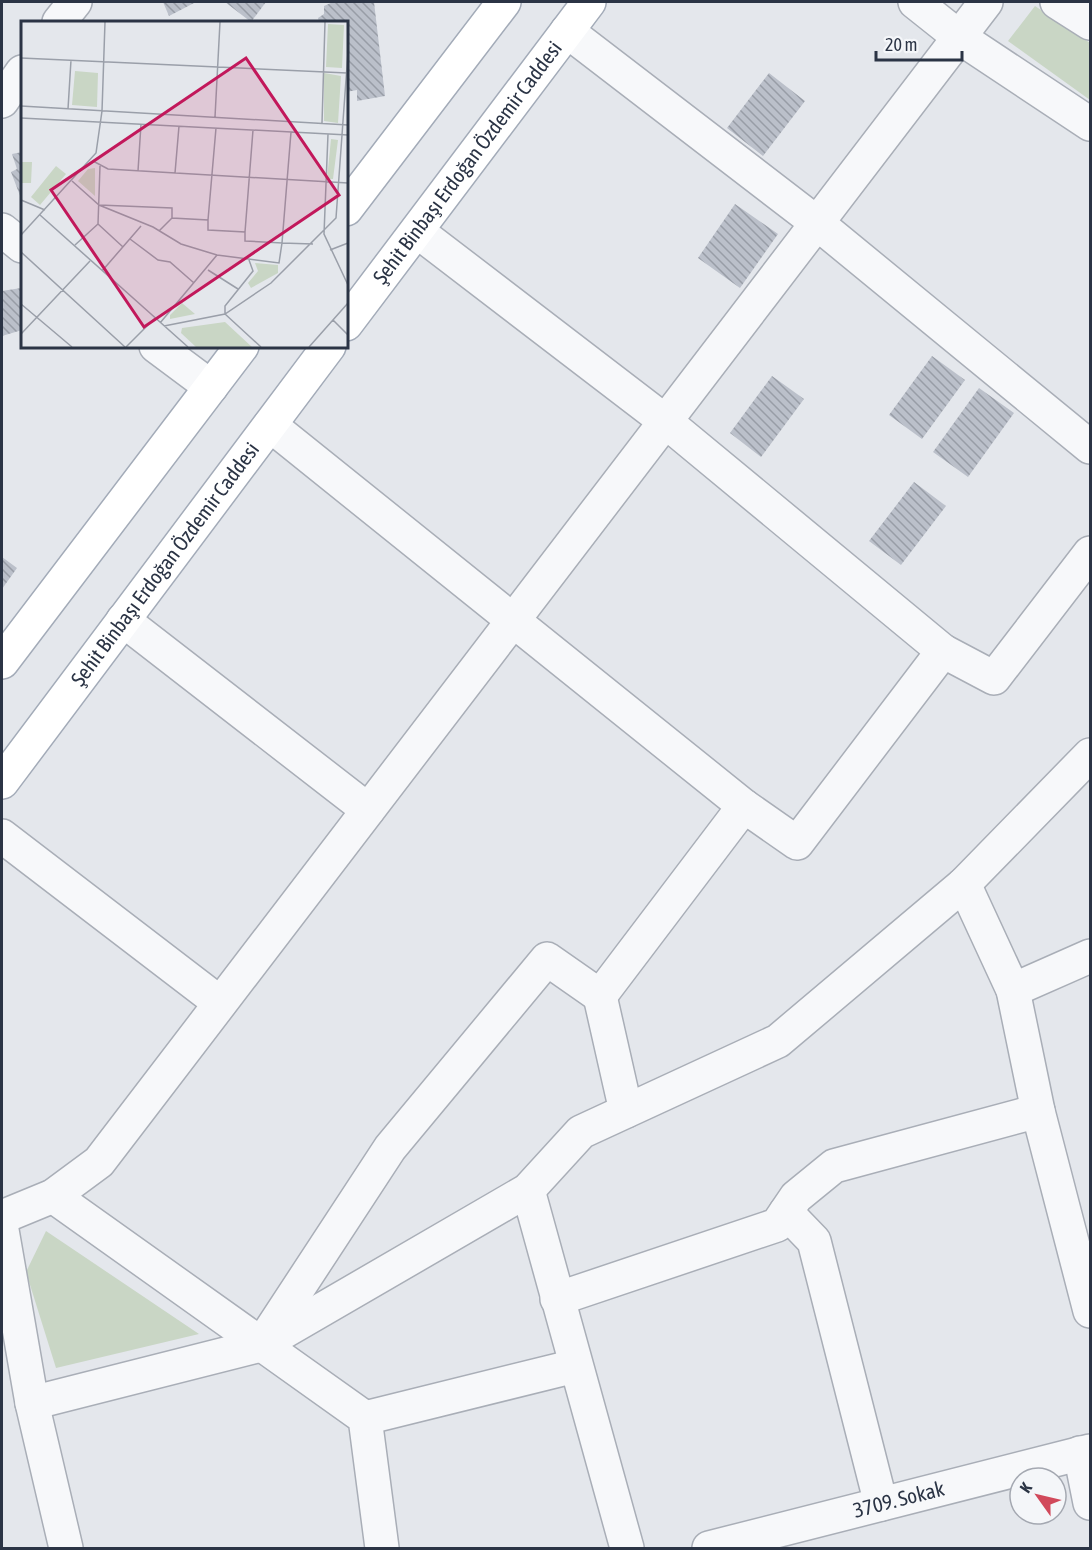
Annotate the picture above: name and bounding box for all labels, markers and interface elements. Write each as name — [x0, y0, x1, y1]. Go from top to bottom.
inset map — [21, 21, 348, 348]
scale bar — [876, 24, 962, 62]
text: 20 m — [885, 34, 917, 55]
street label: Şehit Binbaşı Erdoğan Özdemir Caddesi — [368, 36, 566, 288]
street label: Şehit Binbaşı Erdoğan Özdemir Caddesi — [65, 437, 263, 690]
north arrow — [1008, 1466, 1068, 1526]
street label: 3709. Sokak — [851, 1476, 947, 1522]
text: K — [1016, 1479, 1035, 1496]

